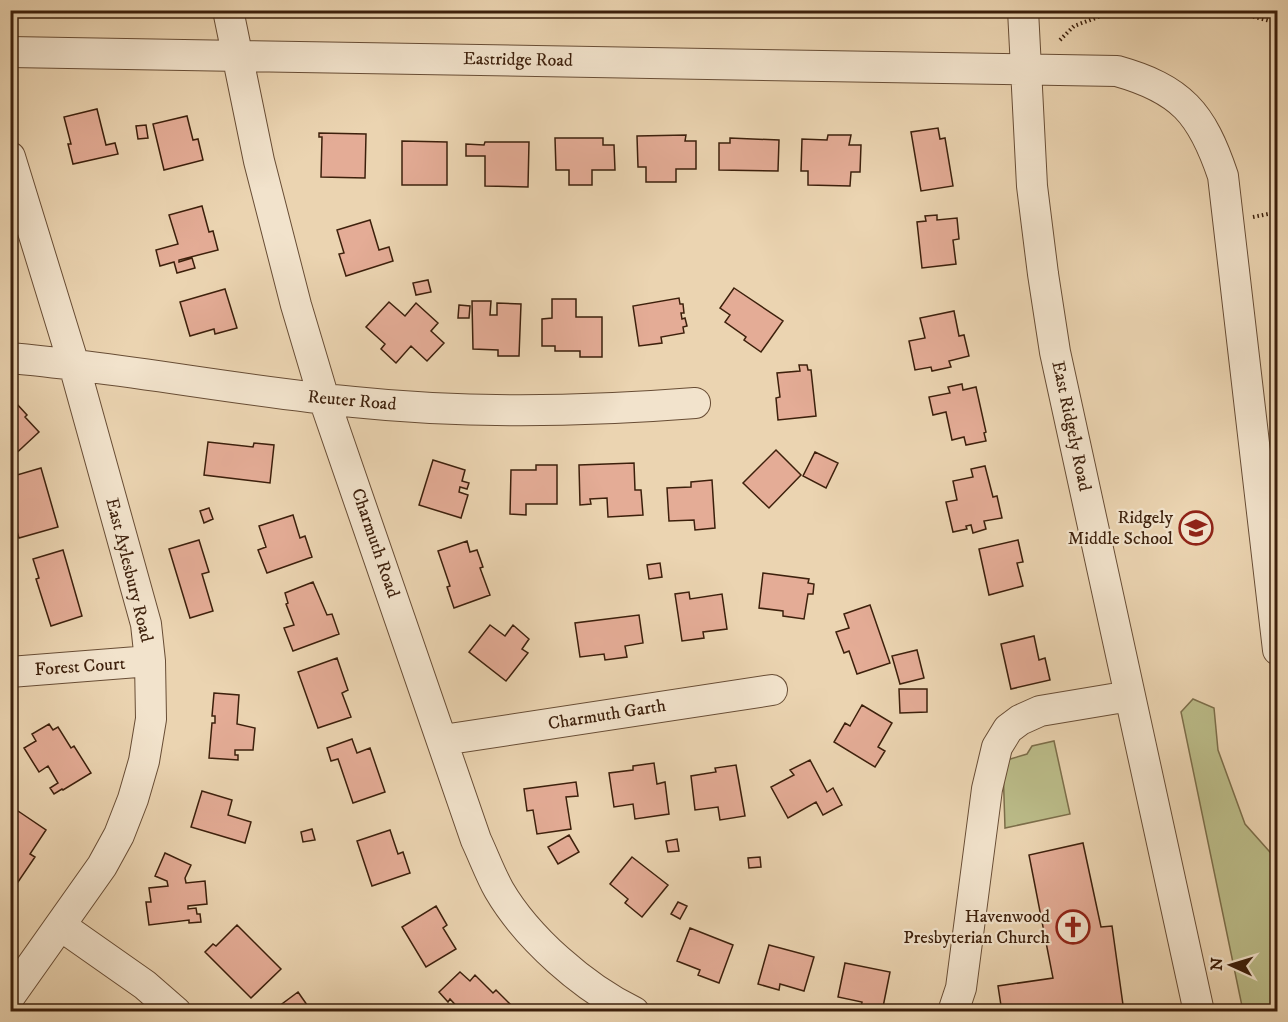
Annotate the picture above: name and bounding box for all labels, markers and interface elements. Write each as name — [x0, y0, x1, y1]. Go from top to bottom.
street label: Eastridge Road — [463, 48, 573, 72]
street label: East Ridgely Road — [1046, 359, 1096, 493]
street label: Reuter Road — [307, 386, 397, 416]
street label: Charmuth Road — [346, 485, 404, 601]
street label: East Aylesbury Road — [100, 496, 158, 644]
place label: Ridgely Middle School — [1068, 507, 1174, 550]
school or university icon: Ridgely Middle School — [1178, 510, 1214, 546]
street label: Forest Court — [34, 653, 126, 681]
street label: Charmuth Garth — [546, 695, 668, 735]
place label: Havenwood Presbyterian Church — [903, 906, 1051, 949]
church icon: Havenwood Presbyterian Church — [1055, 909, 1091, 945]
north arrow — [1201, 935, 1261, 995]
text: N — [1207, 957, 1227, 971]

